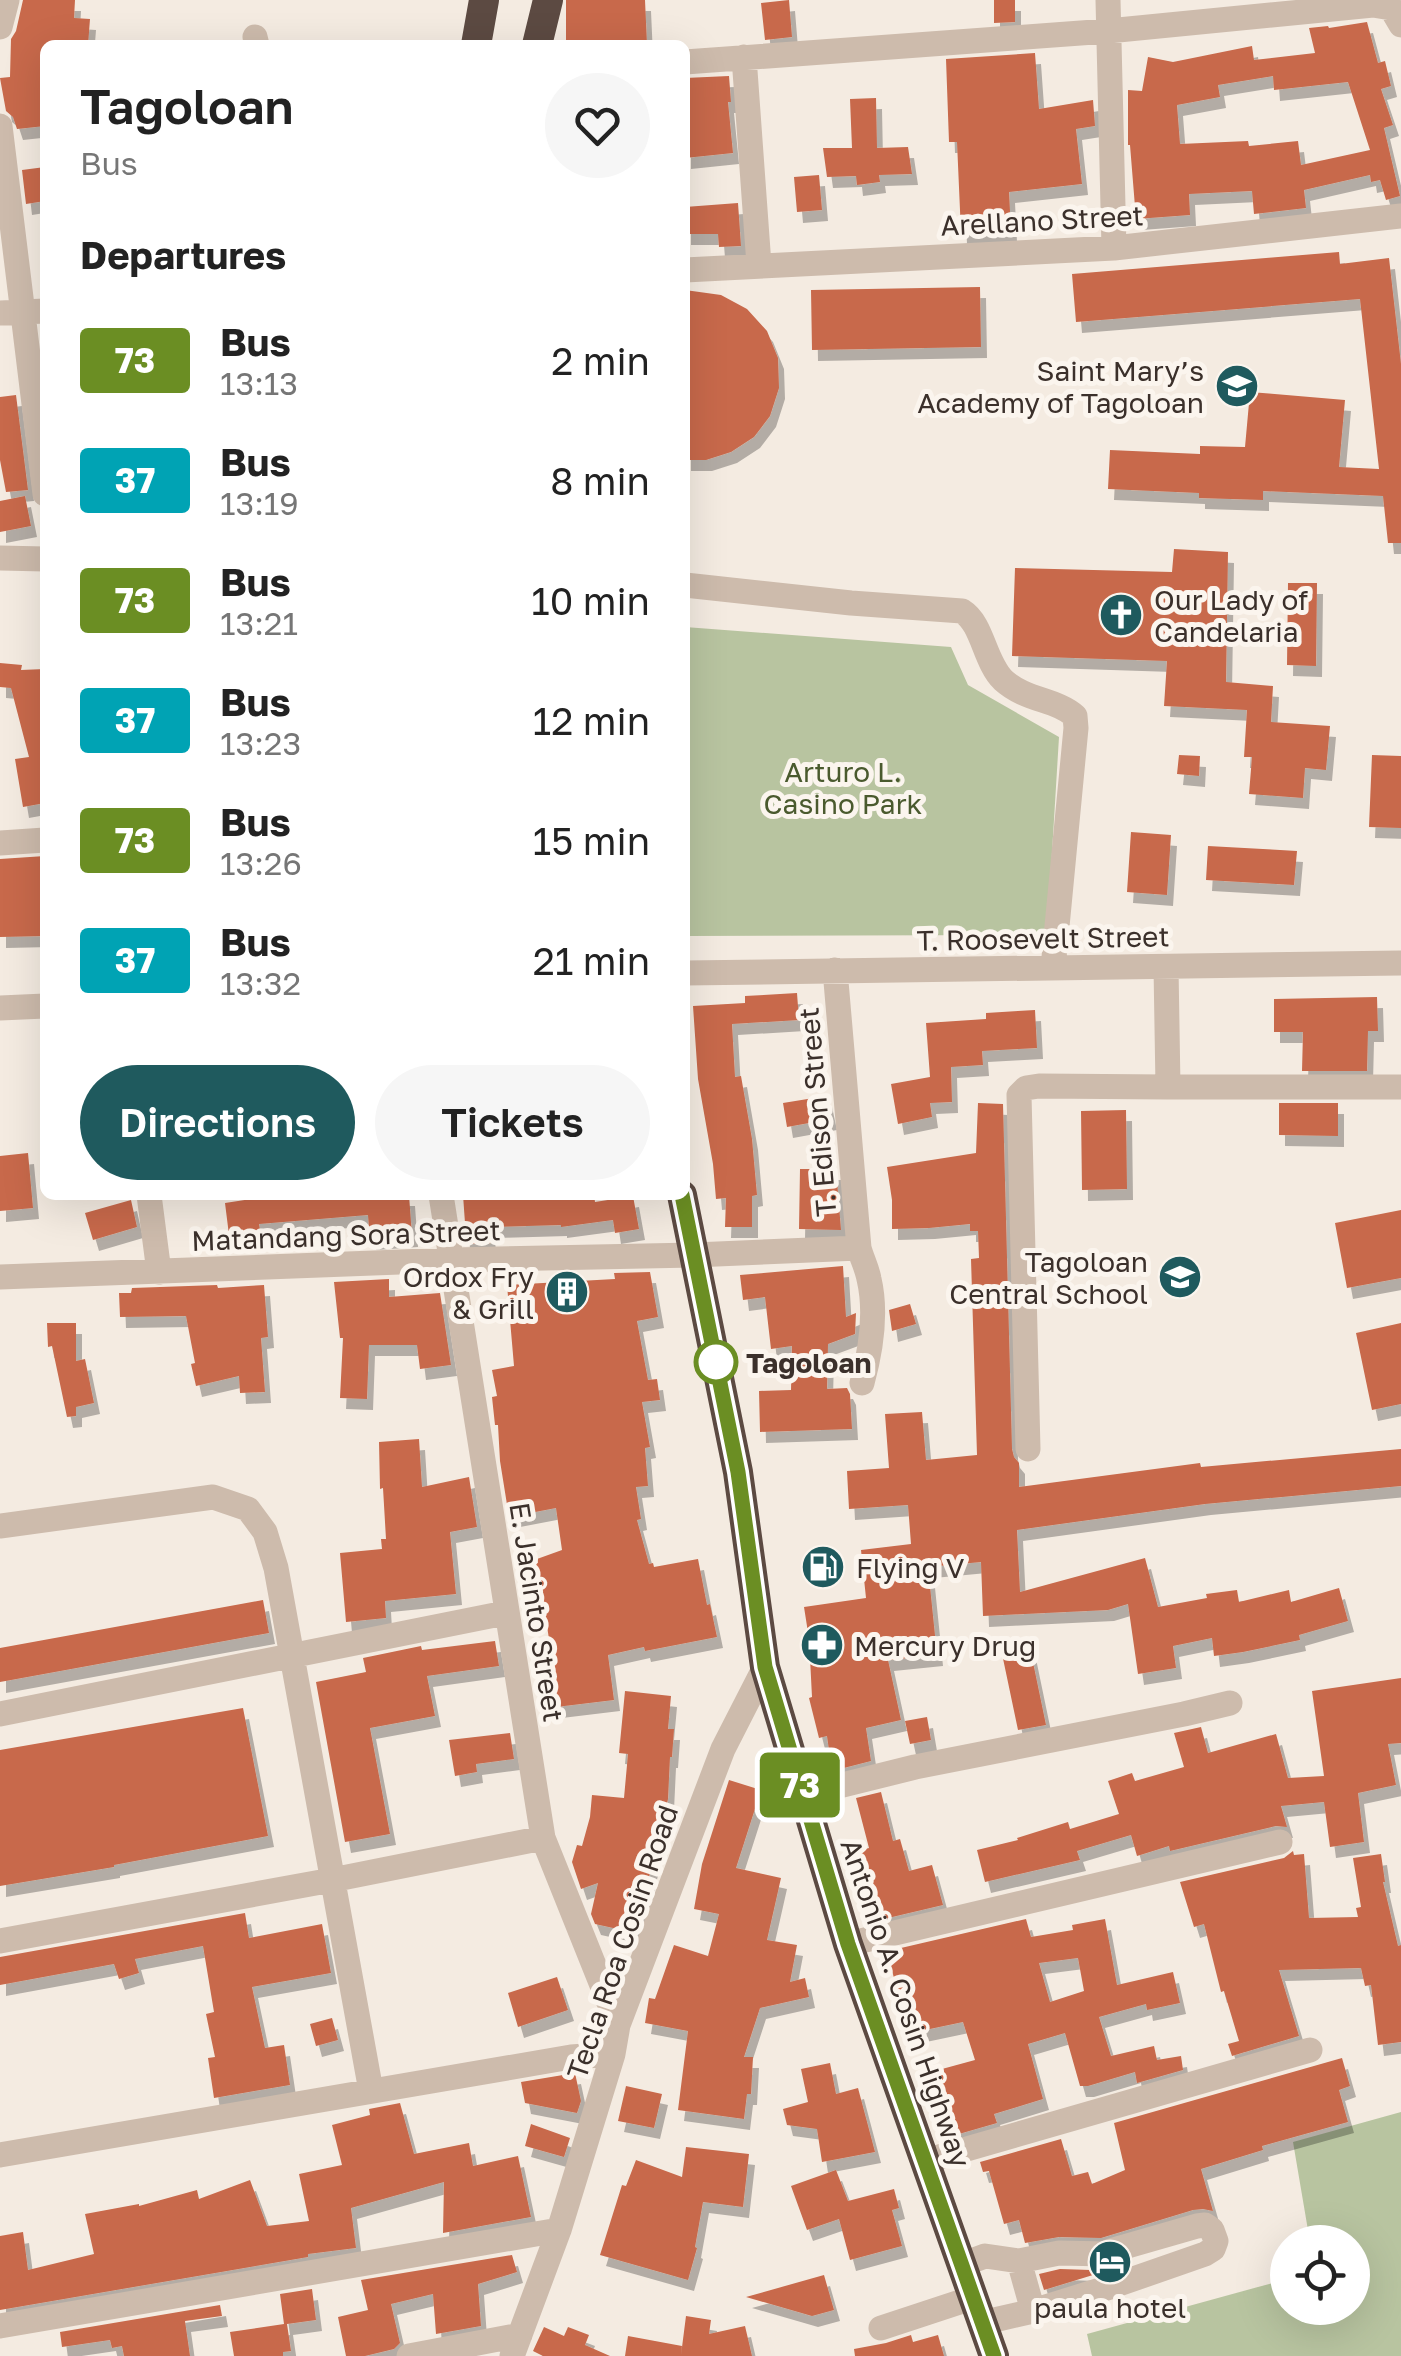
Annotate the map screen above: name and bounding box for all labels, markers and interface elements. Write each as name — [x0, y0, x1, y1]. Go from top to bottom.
button: heart — [545, 73, 650, 178]
text: Tagoloan — [80, 77, 294, 135]
text: Bus — [80, 144, 138, 182]
street label: Arellano Street — [940, 198, 1144, 242]
text: Departures — [80, 232, 286, 277]
text: Bus — [220, 319, 291, 364]
text: 2 min — [551, 338, 650, 383]
text: 73 — [115, 339, 155, 381]
place label: Saint Mary’s Academy of Tagoloan — [917, 354, 1204, 419]
school or university icon: Saint Mary’s Academy of Tagoloan — [1214, 363, 1260, 409]
text: 13:13 — [220, 364, 298, 402]
text: Bus — [220, 439, 291, 484]
text: 8 min — [550, 458, 650, 503]
text: 37 — [115, 459, 155, 501]
text: 13:19 — [220, 484, 299, 522]
text: Bus — [220, 559, 291, 604]
text: 10 min — [531, 578, 650, 623]
text: 73 — [115, 579, 155, 621]
place label: Our Lady of Candelaria — [1154, 583, 1308, 648]
church icon: Our Lady of Candelaria — [1098, 592, 1144, 638]
text: 13:21 — [220, 604, 298, 642]
text: Bus — [220, 679, 291, 724]
text: 12 min — [533, 698, 650, 743]
text: 37 — [115, 699, 155, 741]
text: 13:23 — [220, 724, 301, 762]
park label: Arturo L. Casino Park — [764, 755, 923, 820]
text: Bus — [220, 799, 291, 844]
text: 15 min — [533, 818, 650, 863]
text: 73 — [115, 819, 155, 861]
text: 13:26 — [220, 844, 302, 882]
text: Bus — [220, 919, 291, 964]
street label: T. Roosevelt Street — [916, 919, 1170, 957]
text: 21 min — [533, 938, 650, 983]
text: 37 — [115, 939, 155, 981]
text: 13:32 — [220, 964, 301, 1002]
street label: T. Edison Street — [791, 1006, 843, 1218]
button: Directions — [80, 1065, 355, 1180]
button: Tickets — [375, 1065, 650, 1180]
street label: Matandang Sora Street — [191, 1213, 501, 1257]
place label: Tagoloan Central School — [949, 1245, 1148, 1310]
school or university icon: Tagoloan Central School — [1157, 1254, 1203, 1300]
place label: Ordox Fry & Grill — [403, 1260, 534, 1325]
building icon: Ordox Fry & Grill — [544, 1269, 590, 1315]
marker: Tagoloan — [695, 1341, 737, 1383]
place label: Tagoloan — [746, 1346, 871, 1379]
street label: E. Jacinto Street — [503, 1500, 571, 1724]
fuel station icon: Flying V — [800, 1544, 846, 1590]
place label: Flying V — [856, 1551, 965, 1584]
pharmacy icon: Mercury Drug — [799, 1622, 845, 1668]
place label: Mercury Drug — [854, 1629, 1036, 1662]
line badge: 73 — [755, 1752, 845, 1818]
text: 73 — [780, 1764, 820, 1806]
street label: Tecla Roa Cosin Road — [560, 1801, 684, 2083]
street label: Antonio A. Cosin Highway — [834, 1834, 978, 2172]
map controls — [1270, 2225, 1370, 2325]
button: locate — [1270, 2225, 1370, 2325]
hotel icon: paula hotel — [1087, 2239, 1133, 2285]
place label: paula hotel — [1034, 2291, 1186, 2324]

